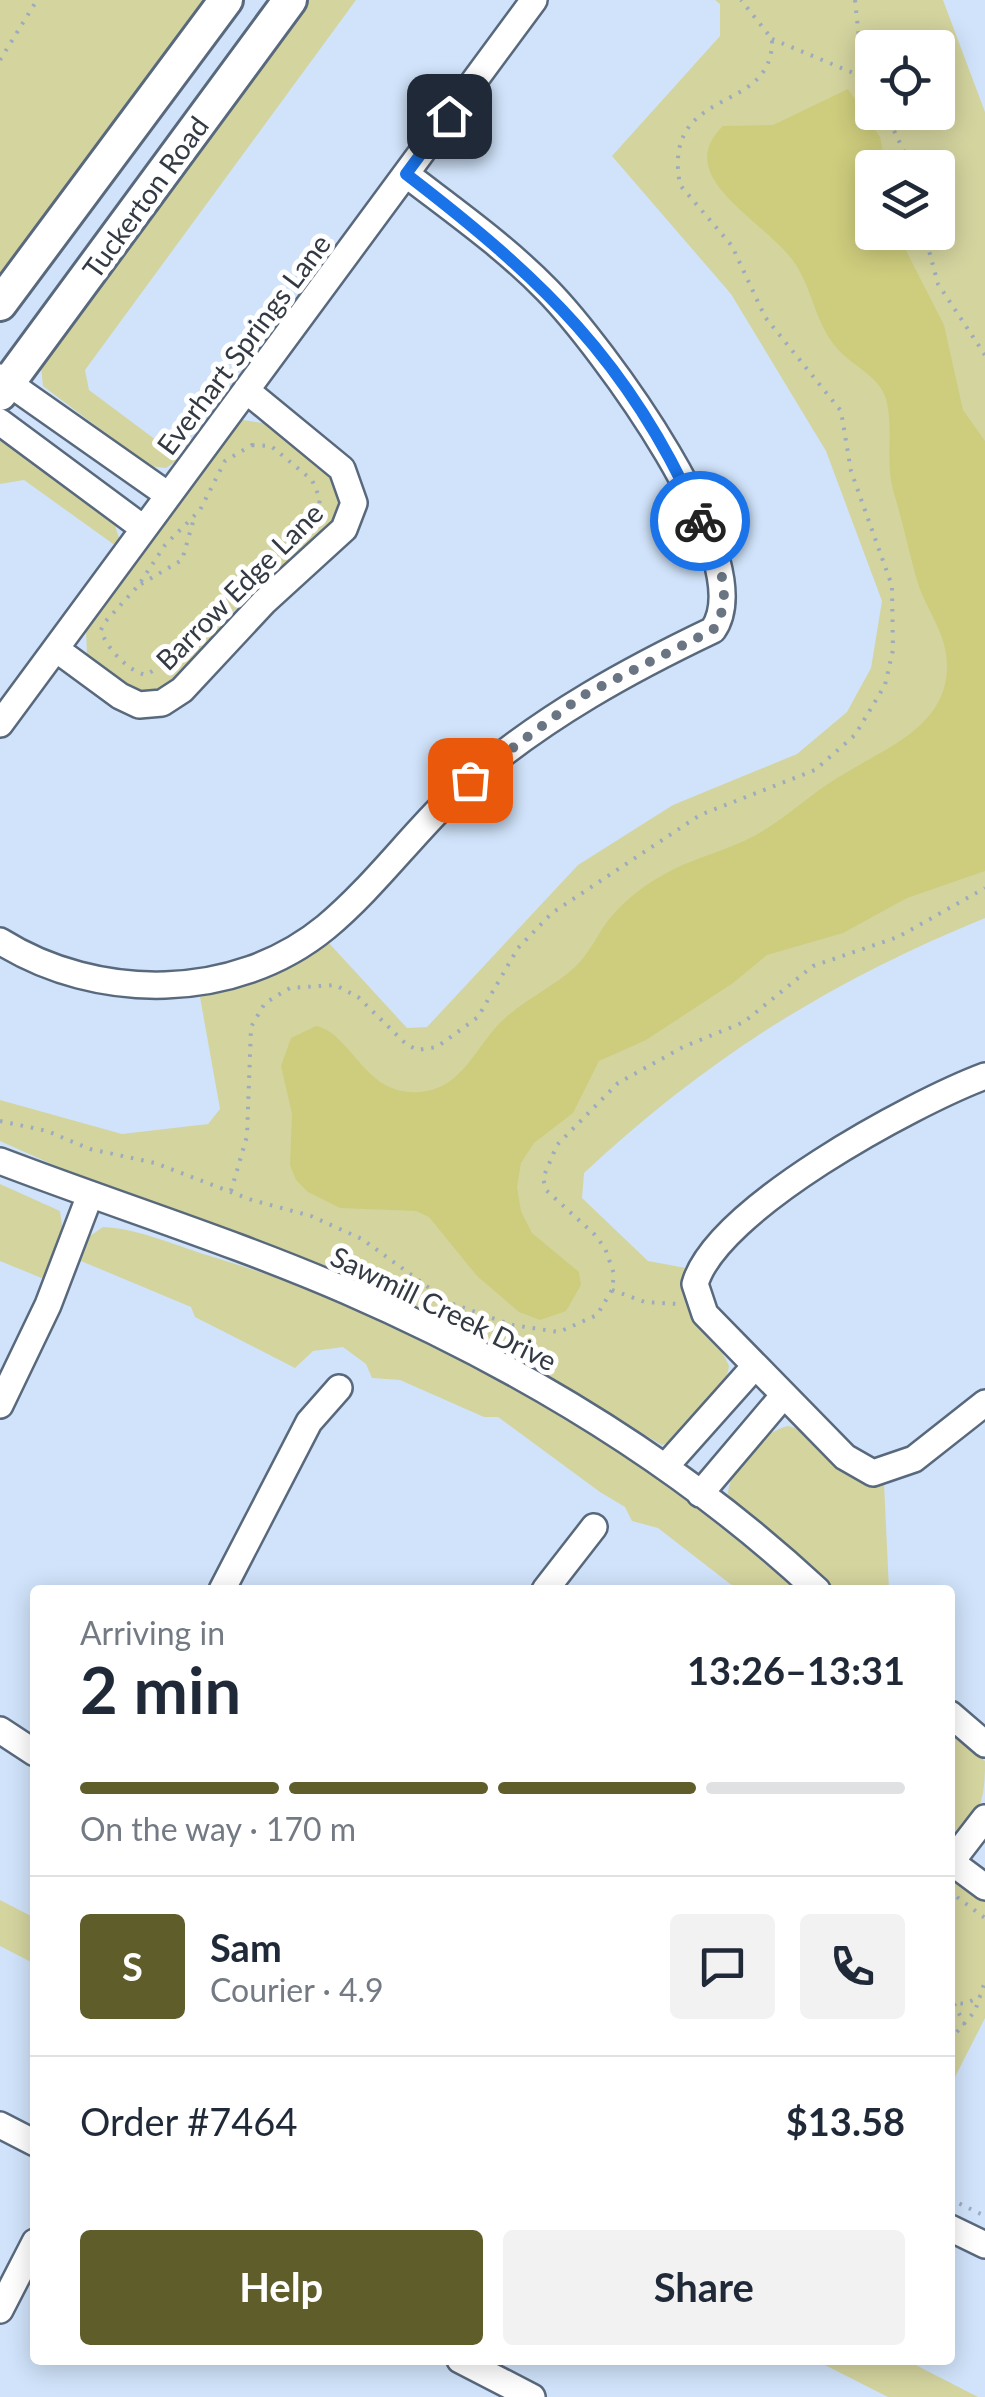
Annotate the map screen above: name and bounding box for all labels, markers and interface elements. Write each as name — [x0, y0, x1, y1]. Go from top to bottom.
map controls — [855, 30, 955, 250]
button: locate — [855, 30, 955, 130]
pin — [407, 74, 492, 159]
icon: home — [422, 89, 477, 144]
street label: Tuckerton Road — [75, 109, 215, 285]
button: layers — [855, 150, 955, 250]
street label: Everhart Springs Lane — [149, 227, 337, 461]
courier — [650, 471, 750, 571]
icon: bike — [673, 494, 728, 549]
street label: Barrow Edge Lane — [148, 495, 330, 677]
pin — [428, 738, 513, 823]
icon: bag — [443, 753, 498, 808]
street label: Sawmill Creek Drive — [326, 1239, 562, 1377]
text: Arriving in — [80, 1613, 225, 1652]
text: 13:26–13:31 — [687, 1647, 905, 1693]
text: 2 min — [80, 1650, 241, 1728]
text: On the way · 170 m — [80, 1809, 356, 1848]
button: chat — [670, 1914, 775, 2019]
button: phone — [800, 1914, 905, 2019]
text: Sam — [210, 1924, 282, 1970]
text: S — [122, 1943, 143, 1989]
text: Courier · 4.9 — [210, 1970, 384, 2009]
text: Order #7464 — [80, 2098, 297, 2144]
text: $13.58 — [786, 2098, 905, 2144]
button: Help — [80, 2230, 483, 2345]
button: Share — [503, 2230, 905, 2345]

